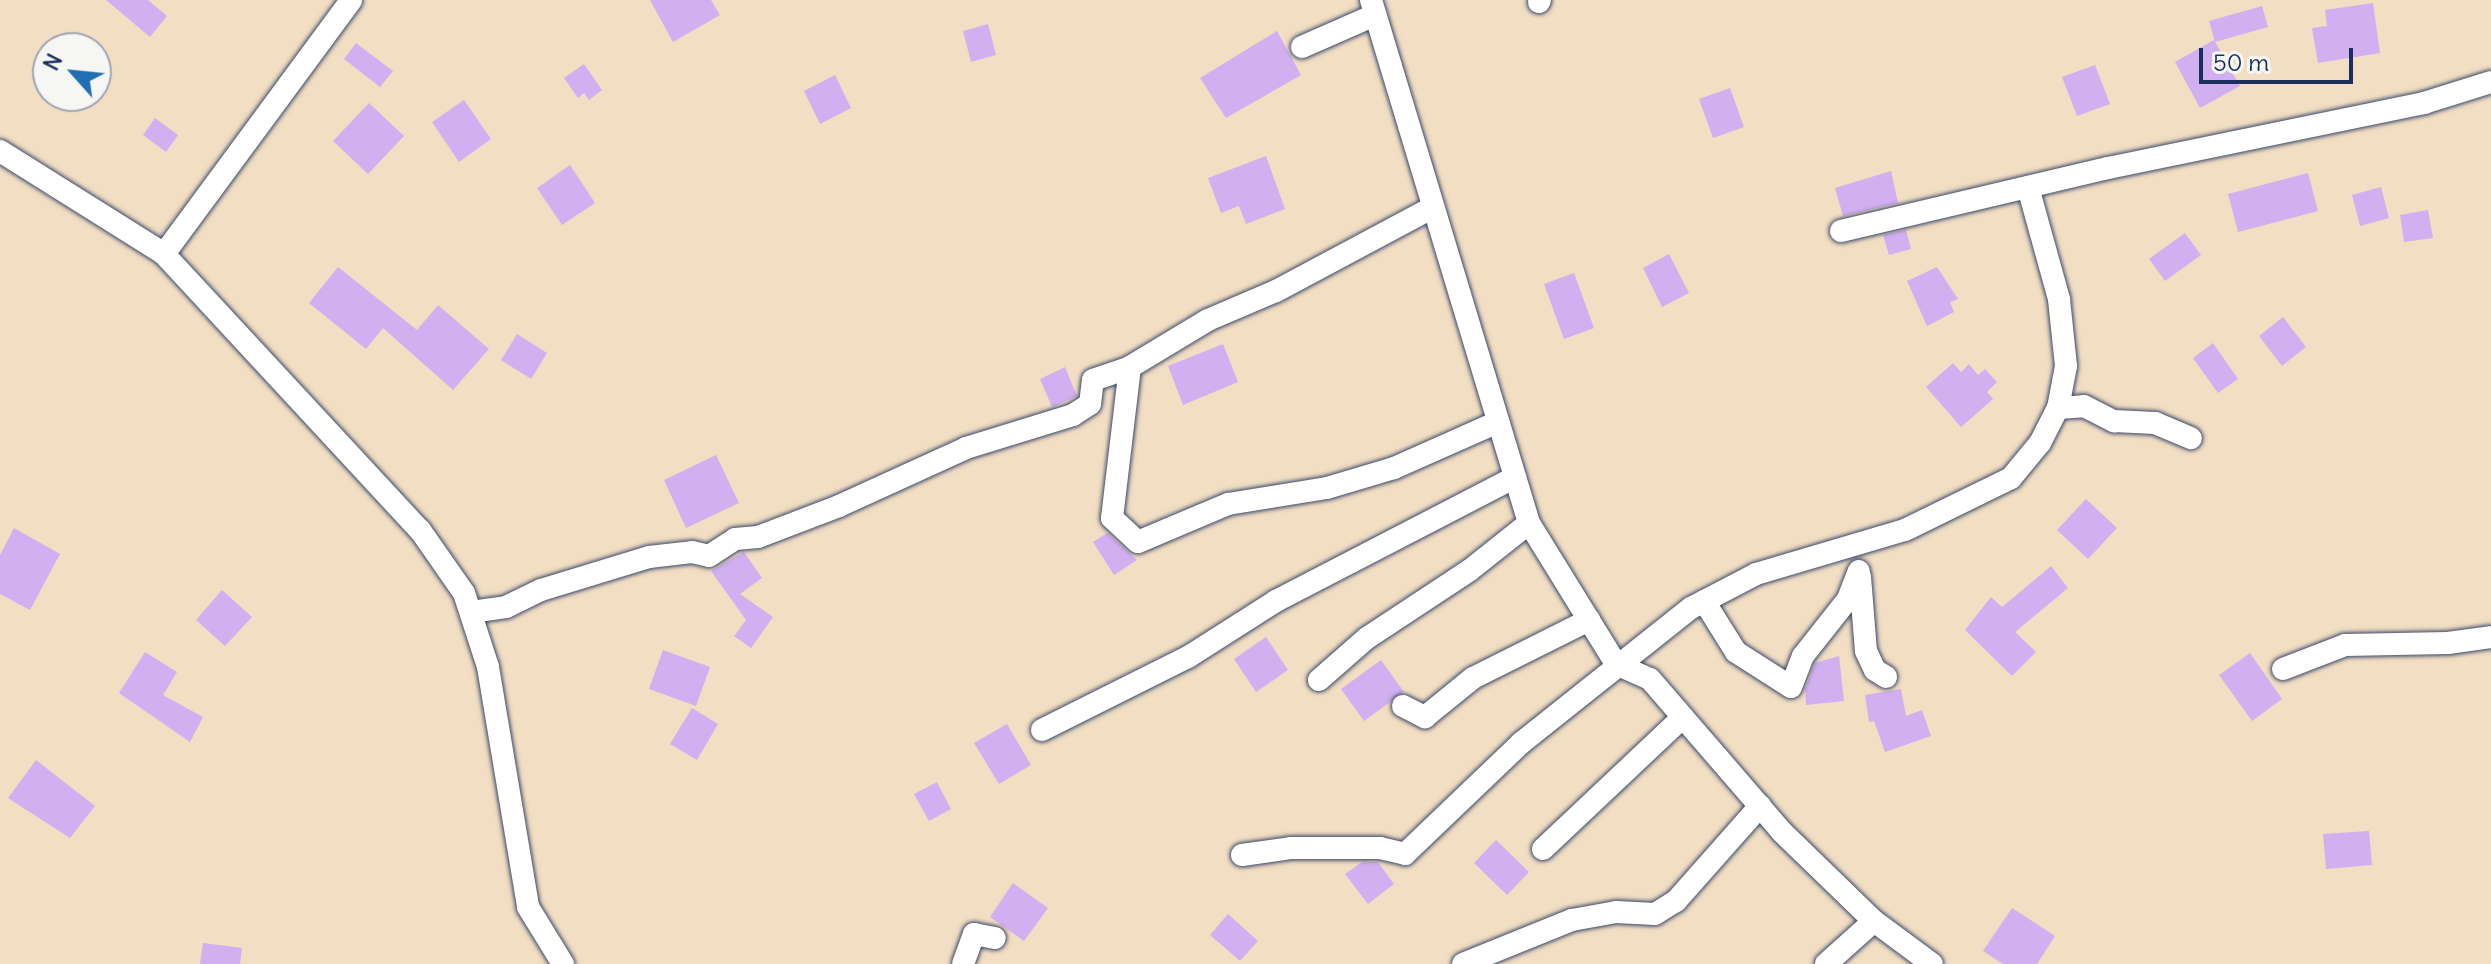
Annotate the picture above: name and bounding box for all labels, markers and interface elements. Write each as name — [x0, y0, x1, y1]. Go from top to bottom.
north arrow — [32, 32, 112, 112]
scale bar — [2203, 32, 2357, 82]
text: 50 m — [2213, 47, 2269, 77]
text: N — [36, 49, 68, 75]

